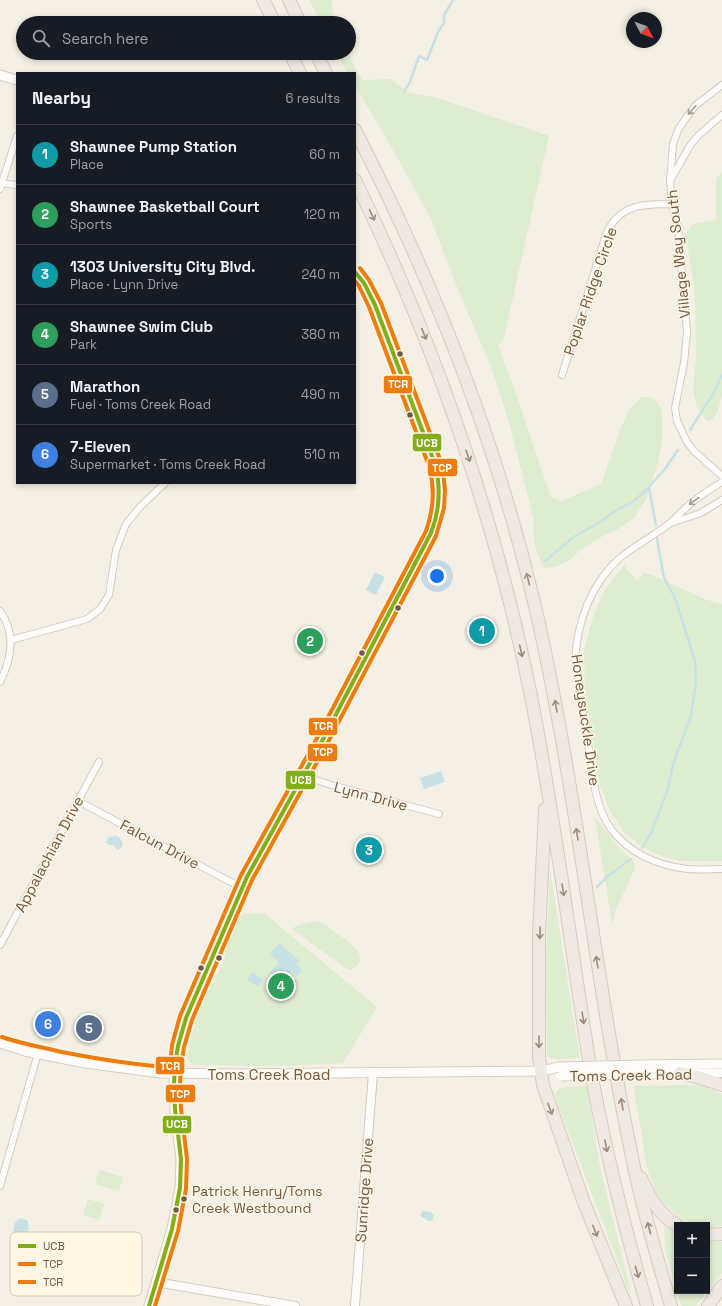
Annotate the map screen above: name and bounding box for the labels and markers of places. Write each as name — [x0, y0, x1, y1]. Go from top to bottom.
unlabelled marker — [395, 349, 405, 359]
unlabelled marker — [405, 410, 415, 420]
unlabelled marker — [393, 603, 403, 613]
pin: 1 — [469, 616, 495, 646]
pin: 2 — [297, 626, 323, 656]
unlabelled marker — [357, 648, 367, 658]
pin: 3 — [356, 835, 382, 865]
unlabelled marker — [214, 953, 224, 963]
unlabelled marker — [196, 963, 206, 973]
pin: 4 — [268, 971, 294, 1001]
pin: 6 — [35, 1009, 61, 1039]
pin: 5 — [76, 1013, 102, 1043]
place label: Patrick Henry/Toms Creek Westbound — [192, 1182, 323, 1217]
marker: Patrick Henry/Toms Creek Westbound — [179, 1194, 189, 1204]
unlabelled marker — [171, 1205, 181, 1215]

